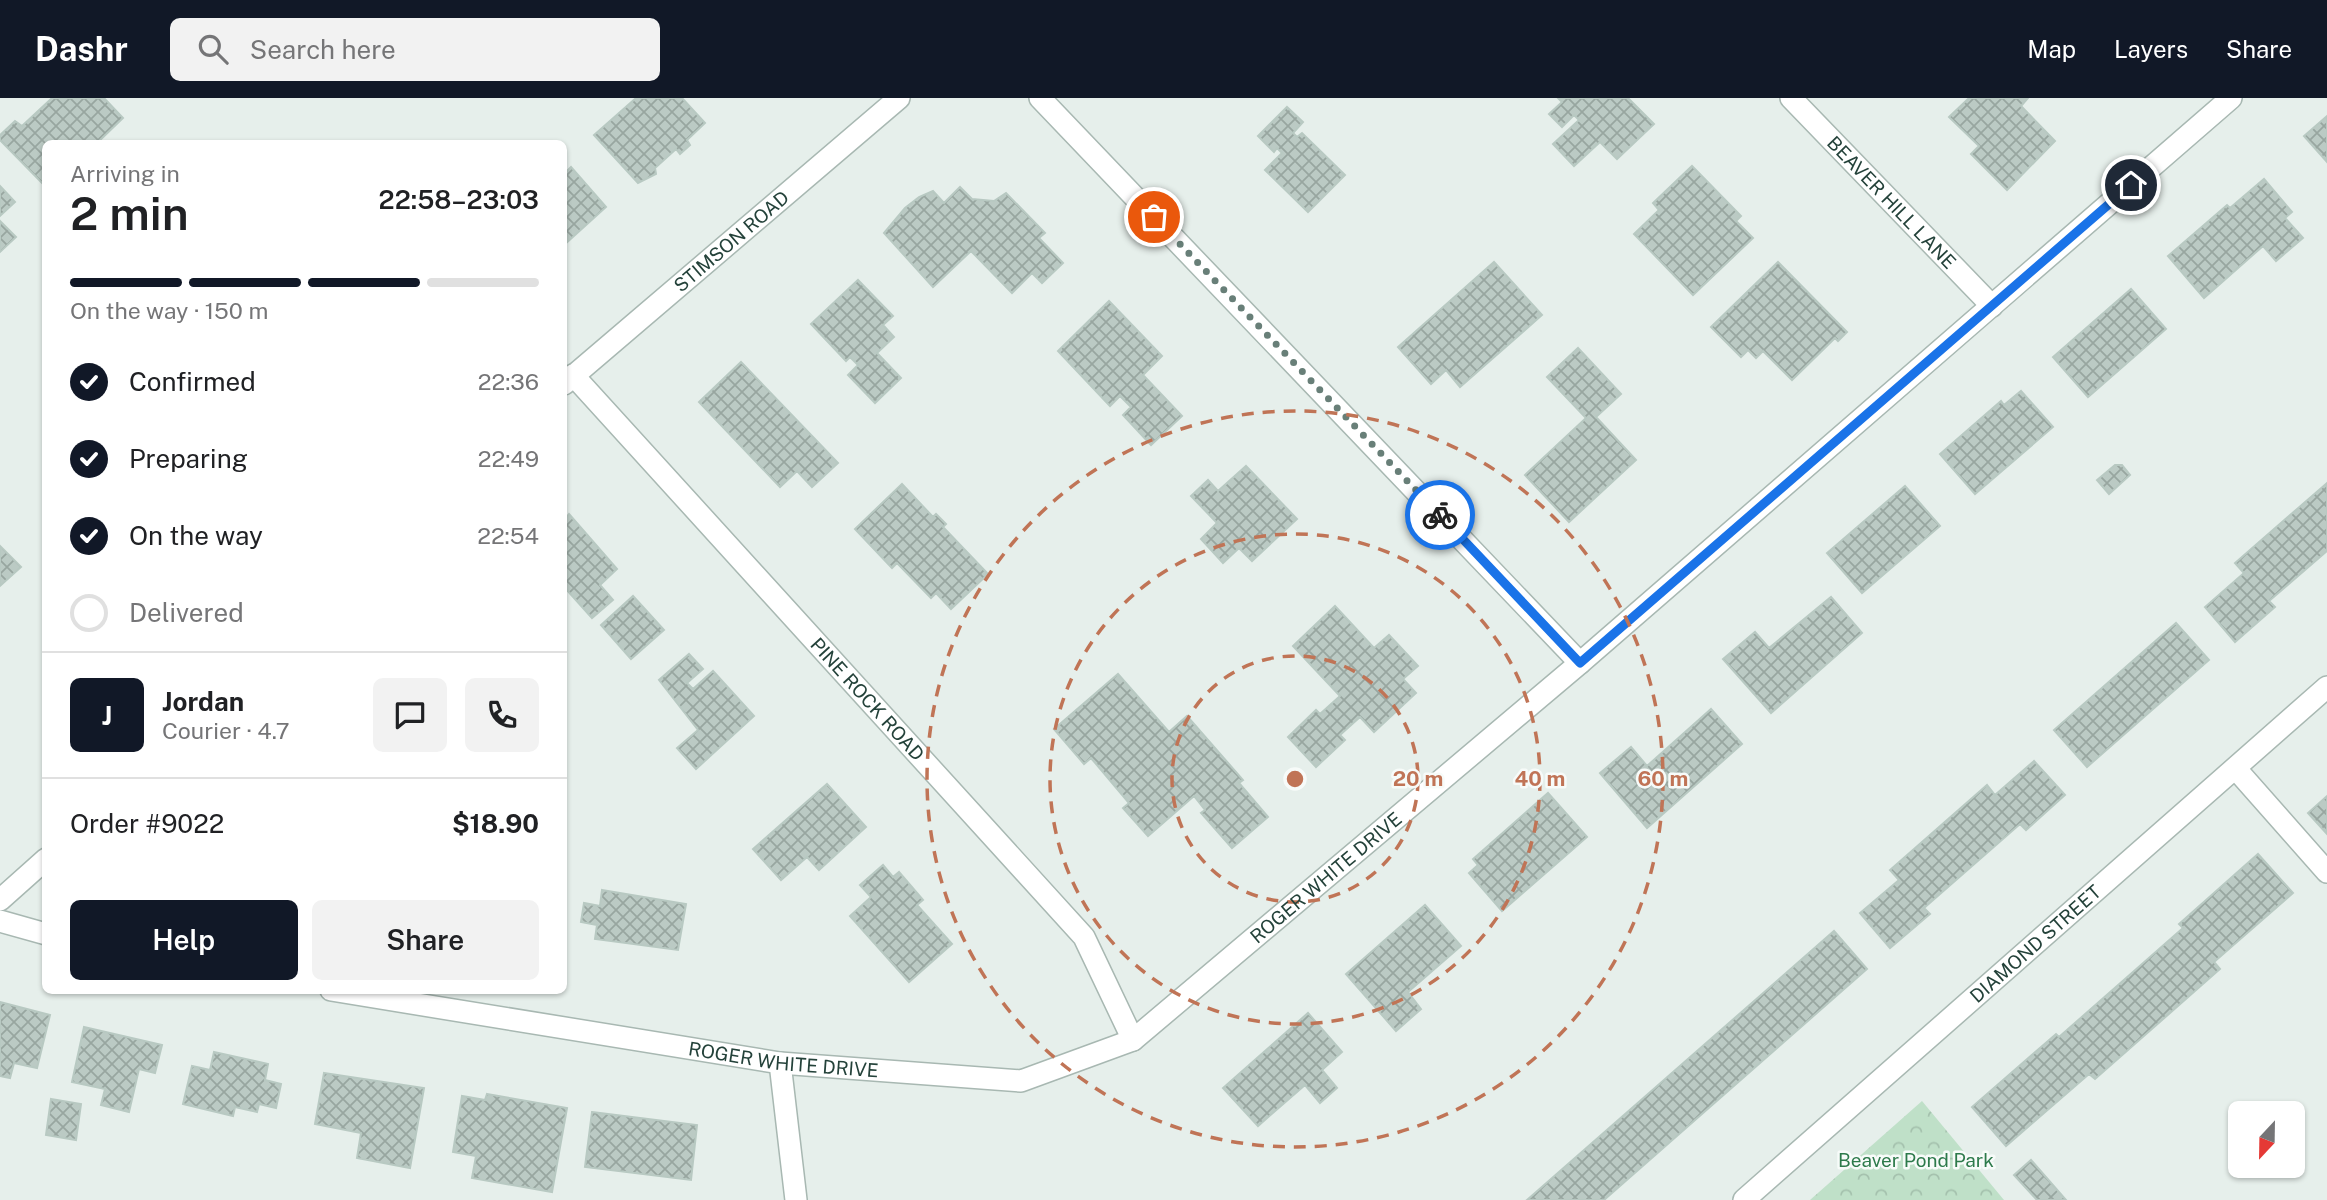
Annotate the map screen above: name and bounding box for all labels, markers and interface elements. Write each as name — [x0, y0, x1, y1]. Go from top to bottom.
search box — [170, 18, 660, 81]
text: Dashr — [35, 30, 128, 68]
icon: search — [194, 30, 232, 68]
text: Search here — [250, 34, 396, 65]
text: Map — [2027, 35, 2076, 63]
text: Layers — [2114, 35, 2188, 63]
text: Share — [2226, 35, 2292, 63]
street label: BEAVER HILL LANE — [1823, 132, 1961, 273]
pin — [2101, 155, 2161, 215]
text: Arriving in — [70, 160, 180, 187]
icon: home — [2112, 166, 2150, 204]
text: 22:58–23:03 — [379, 184, 539, 215]
text: 2 min — [70, 186, 189, 240]
street label: STIMSON ROAD — [669, 186, 793, 296]
pin — [1124, 187, 1184, 247]
icon: bag — [1135, 198, 1173, 236]
text: On the way · 150 m — [70, 297, 268, 324]
icon: check — [70, 363, 108, 401]
text: Confirmed — [129, 366, 256, 397]
text: 22:36 — [478, 368, 539, 395]
icon: check — [70, 440, 108, 478]
text: Preparing — [129, 443, 248, 474]
text: 22:49 — [478, 445, 539, 472]
courier — [1405, 480, 1475, 550]
icon: bike — [1421, 496, 1459, 534]
icon: check — [70, 517, 108, 555]
text: On the way — [129, 520, 263, 551]
text: 22:54 — [477, 522, 539, 549]
text: Delivered — [129, 597, 244, 628]
street label: PINE ROCK ROAD — [806, 633, 929, 765]
button: chat — [373, 678, 447, 752]
button: phone — [465, 678, 539, 752]
text: Jordan — [162, 686, 244, 717]
text: J — [102, 700, 112, 731]
text: Courier · 4.7 — [162, 717, 290, 744]
text: 20 m — [1393, 766, 1443, 791]
text: 40 m — [1515, 766, 1565, 791]
text: 60 m — [1638, 766, 1688, 791]
centre of rings — [1283, 767, 1307, 791]
street label: ROGER WHITE DRIVE — [1246, 807, 1406, 947]
text: Order #9022 — [70, 808, 224, 839]
text: $18.90 — [452, 808, 539, 839]
street label: DIAMOND STREET — [1965, 880, 2105, 1007]
button: Help — [70, 900, 298, 980]
button: Share — [312, 900, 539, 980]
street label: ROGER WHITE DRIVE — [687, 1037, 879, 1081]
north arrow — [2228, 1101, 2305, 1178]
map controls — [2228, 1101, 2305, 1178]
park label: Beaver Pond Park — [1838, 1149, 1994, 1171]

